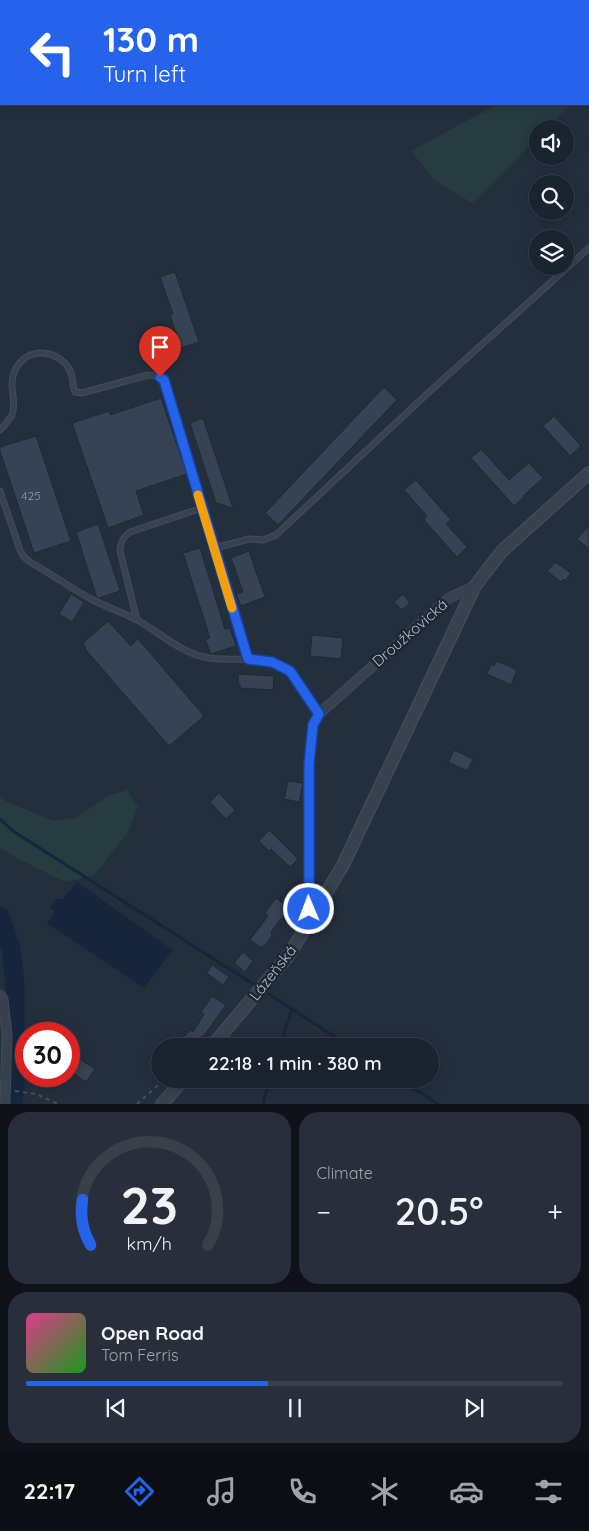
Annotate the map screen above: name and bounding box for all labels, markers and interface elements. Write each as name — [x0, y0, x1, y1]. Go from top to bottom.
text: 130 m — [103, 17, 199, 61]
icon: left — [20, 20, 85, 85]
text: Turn left — [103, 60, 186, 88]
map controls — [529, 120, 574, 275]
button: sound — [529, 120, 574, 165]
button: search — [529, 175, 574, 220]
button: layers — [529, 230, 574, 275]
pin — [139, 326, 181, 377]
icon: arrive — [146, 333, 174, 361]
house number: 425 — [21, 488, 41, 503]
street label: Droužkovická — [368, 595, 451, 671]
position arrow — [282, 882, 334, 934]
street label: Lázeňská — [245, 941, 300, 1004]
speed limit sign: 30 — [15, 1022, 80, 1087]
text: 22:18 · 1 min · 380 m — [208, 1051, 382, 1075]
text: Climate — [317, 1163, 373, 1183]
text: 23 — [120, 1172, 178, 1237]
text: 20.5° — [395, 1187, 484, 1235]
text: − — [317, 1194, 331, 1229]
text: + — [547, 1194, 563, 1229]
text: km/h — [127, 1232, 172, 1254]
text: Open Road — [101, 1321, 204, 1345]
text: Tom Ferris — [101, 1345, 178, 1365]
icon: previous — [102, 1394, 130, 1422]
icon: pause — [281, 1394, 309, 1422]
icon: next — [460, 1394, 488, 1422]
icon: directions — [122, 1474, 157, 1509]
icon: music — [204, 1474, 239, 1509]
icon: phone — [285, 1474, 320, 1509]
icon: climate — [367, 1474, 402, 1509]
icon: car — [449, 1474, 484, 1509]
icon: filters — [531, 1474, 566, 1509]
text: 22:17 — [23, 1477, 75, 1505]

